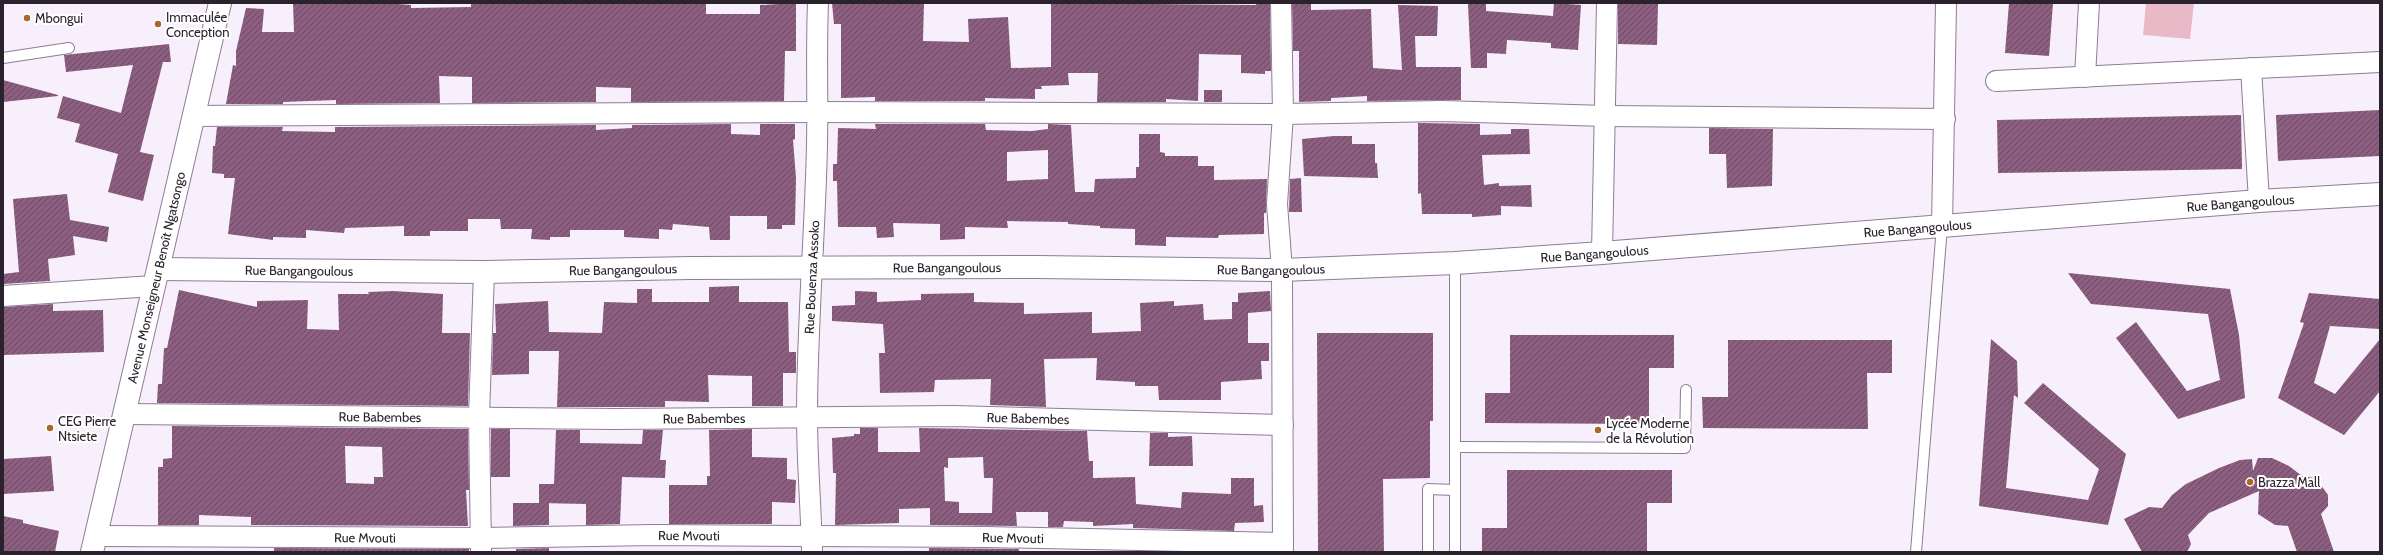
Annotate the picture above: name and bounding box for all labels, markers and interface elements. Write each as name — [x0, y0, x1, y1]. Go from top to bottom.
place label: Immaculée Conception — [166, 9, 229, 40]
place label: Mbongui — [35, 10, 83, 26]
marker: Mbongui — [22, 13, 32, 23]
marker: Immaculée Conception — [153, 19, 163, 29]
street label: Avenue Monseigneur Benoît Ngatsongo — [124, 170, 188, 385]
street label: Rue Bangangoulous — [2186, 191, 2296, 215]
street label: Rue Bangangoulous — [1863, 216, 1973, 240]
street label: Rue Bouenza Assoko — [801, 220, 822, 334]
street label: Rue Bangangoulous — [1540, 241, 1650, 265]
street label: Rue Bangangoulous — [893, 259, 1002, 275]
street label: Rue Bangangoulous — [569, 260, 678, 278]
street label: Rue Bangangoulous — [1217, 260, 1326, 278]
street label: Rue Bangangoulous — [245, 262, 354, 279]
street label: Rue Babembes — [339, 408, 422, 425]
street label: Rue Babembes — [986, 409, 1070, 427]
street label: Rue Babembes — [663, 410, 746, 427]
place label: CEG Pierre Ntsiete — [58, 413, 117, 444]
place label: Lycée Moderne de la Révolution — [1606, 415, 1694, 446]
marker: CEG Pierre Ntsiete — [45, 423, 55, 433]
marker: Lycée Moderne de la Révolution — [1593, 425, 1603, 435]
place label: Brazza Mall — [2258, 474, 2320, 490]
marker: Brazza Mall — [2245, 477, 2255, 487]
street label: Rue Mvouti — [658, 527, 720, 543]
street label: Rue Mvouti — [334, 529, 396, 546]
street label: Rue Mvouti — [982, 529, 1044, 546]

